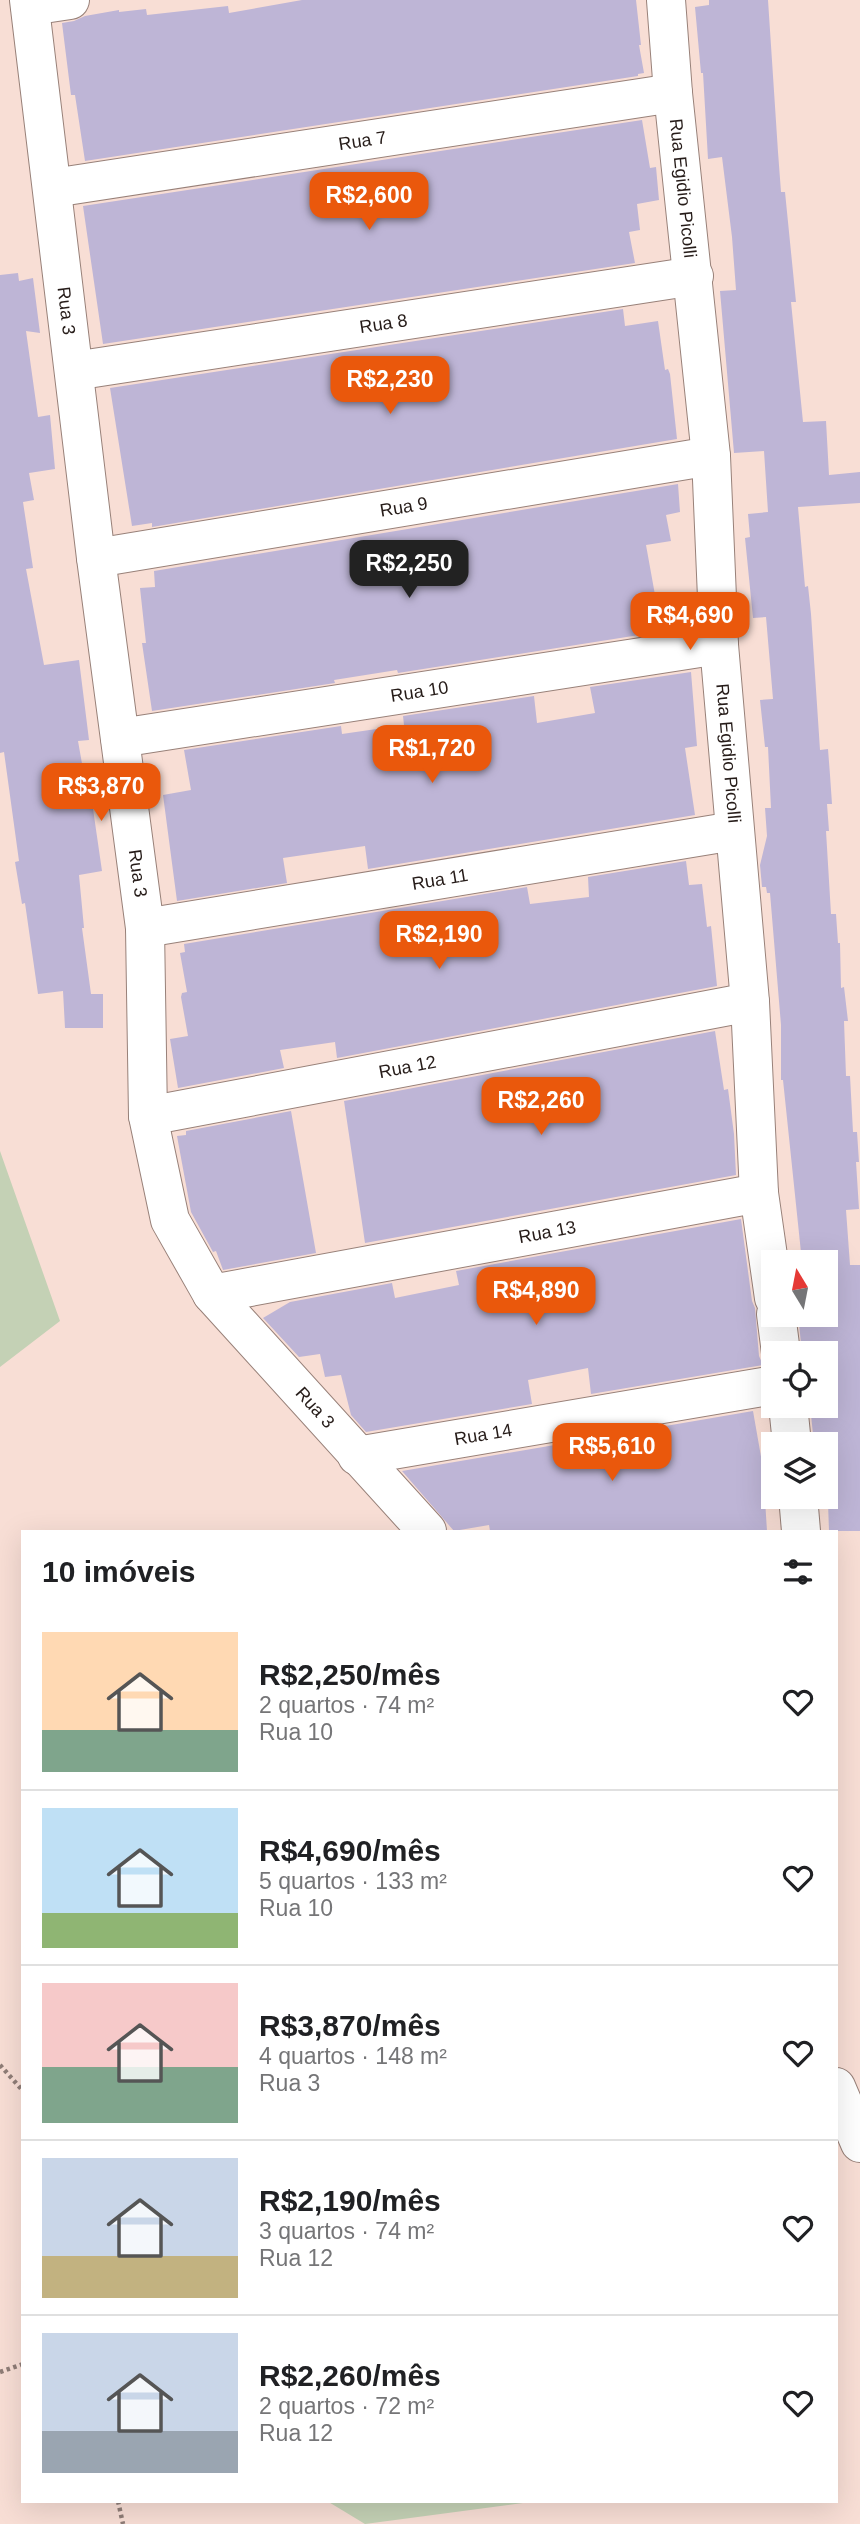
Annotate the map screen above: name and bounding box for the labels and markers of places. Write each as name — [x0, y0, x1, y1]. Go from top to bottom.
pin: R$2,600 — [304, 173, 434, 232]
pin: R$2,230 — [325, 356, 455, 416]
pin: R$2,250 — [344, 540, 474, 600]
pin: R$4,690 — [625, 592, 755, 652]
pin: R$1,720 — [367, 726, 497, 785]
pin: R$3,870 — [36, 764, 166, 823]
pin: R$2,190 — [374, 912, 504, 971]
pin: R$2,260 — [476, 1078, 606, 1137]
pin: R$4,890 — [471, 1268, 601, 1327]
pin: R$5,610 — [547, 1424, 677, 1483]

